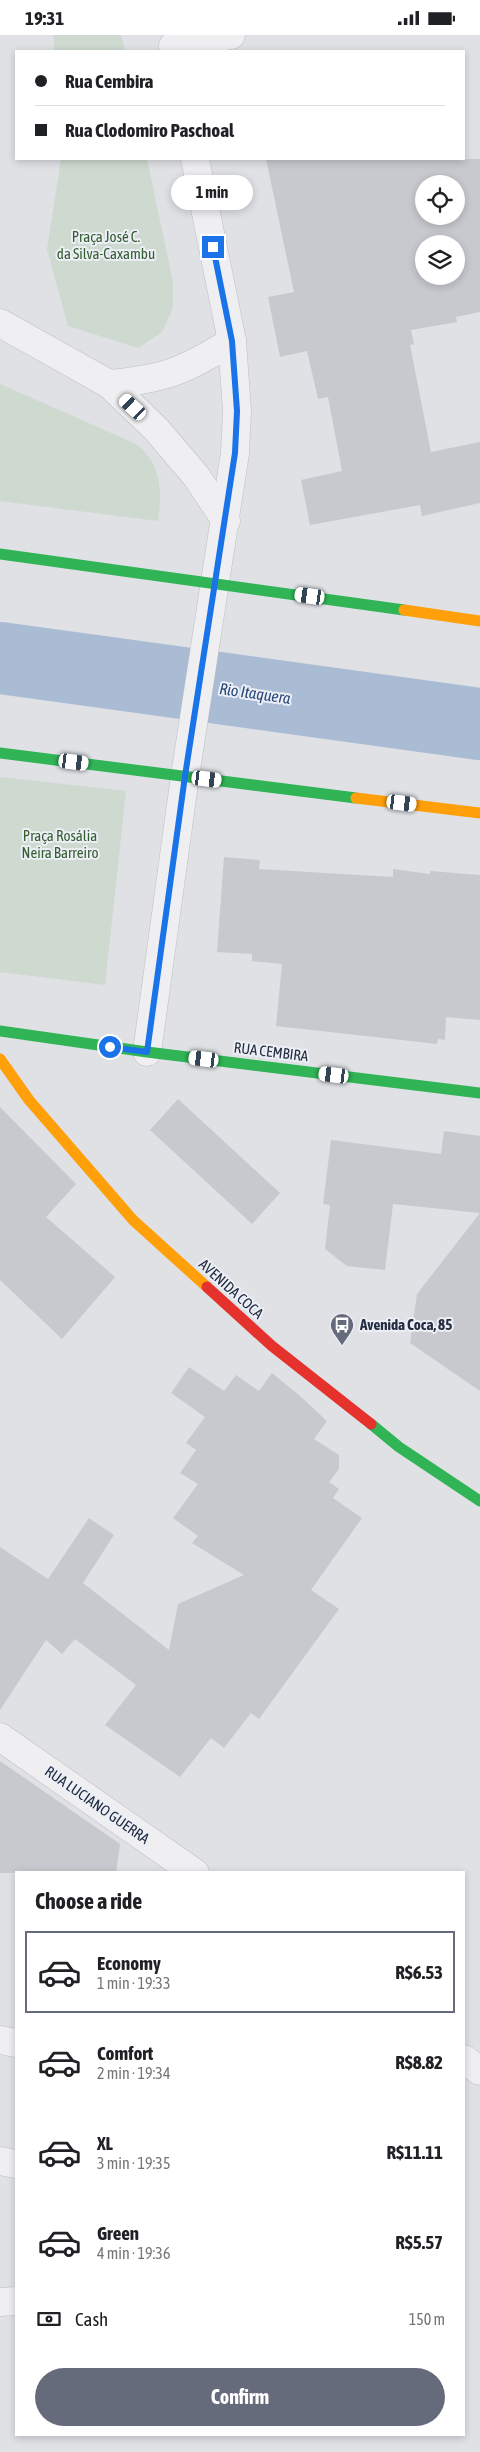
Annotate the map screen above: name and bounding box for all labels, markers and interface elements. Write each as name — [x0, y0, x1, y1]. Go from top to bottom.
text: 19:31 — [25, 7, 64, 29]
text: Rua Cembira — [65, 70, 153, 92]
text: Rua Clodomiro Paschoal — [65, 119, 234, 141]
callout: 1 min — [172, 175, 254, 209]
map controls — [415, 175, 465, 285]
button: locate — [415, 175, 465, 225]
text: 1 min — [196, 183, 228, 201]
park label: Praça José C. da Silva-Caxambu — [57, 228, 155, 262]
button: layers — [415, 235, 465, 285]
route end — [202, 236, 224, 258]
car — [116, 391, 149, 423]
car — [294, 586, 325, 606]
water label: Rio Itaquera — [218, 679, 292, 708]
car — [58, 753, 89, 771]
car — [191, 770, 222, 788]
car — [386, 794, 417, 812]
park label: Praça Rosália Neira Barreiro — [22, 827, 98, 861]
route start — [99, 1036, 121, 1058]
street label: RUA CEMBIRA — [233, 1039, 310, 1065]
car — [188, 1050, 219, 1068]
car — [318, 1066, 349, 1084]
street label: AVENIDA COCA — [196, 1255, 267, 1322]
bus stop icon: Avenida Coca, 85 — [329, 1312, 355, 1346]
place label: Avenida Coca, 85 — [359, 1316, 452, 1333]
street label: RUA LUCIANO GUERRA — [42, 1762, 153, 1847]
text: Choose a ride — [35, 1888, 142, 1914]
icon: car — [37, 1950, 82, 1995]
text: Economy — [97, 1952, 161, 1974]
text: R$6.53 — [395, 1961, 443, 1983]
text: 1 min · 19:33 — [97, 1974, 170, 1992]
icon: car — [37, 2040, 82, 2085]
text: Comfort — [97, 2042, 153, 2064]
text: R$8.82 — [395, 2051, 443, 2073]
text: 2 min · 19:34 — [97, 2064, 170, 2082]
icon: car — [37, 2130, 82, 2175]
text: XL — [97, 2132, 113, 2154]
text: R$11.11 — [386, 2141, 443, 2163]
text: 3 min · 19:35 — [97, 2154, 170, 2172]
icon: car — [37, 2220, 82, 2265]
text: Green — [97, 2222, 139, 2244]
text: R$5.57 — [395, 2231, 443, 2253]
text: 4 min · 19:36 — [97, 2244, 170, 2262]
icon: cash — [35, 2305, 63, 2333]
text: Cash — [75, 2308, 108, 2330]
text: 150 m — [409, 2310, 445, 2328]
button: Confirm — [35, 2368, 445, 2426]

